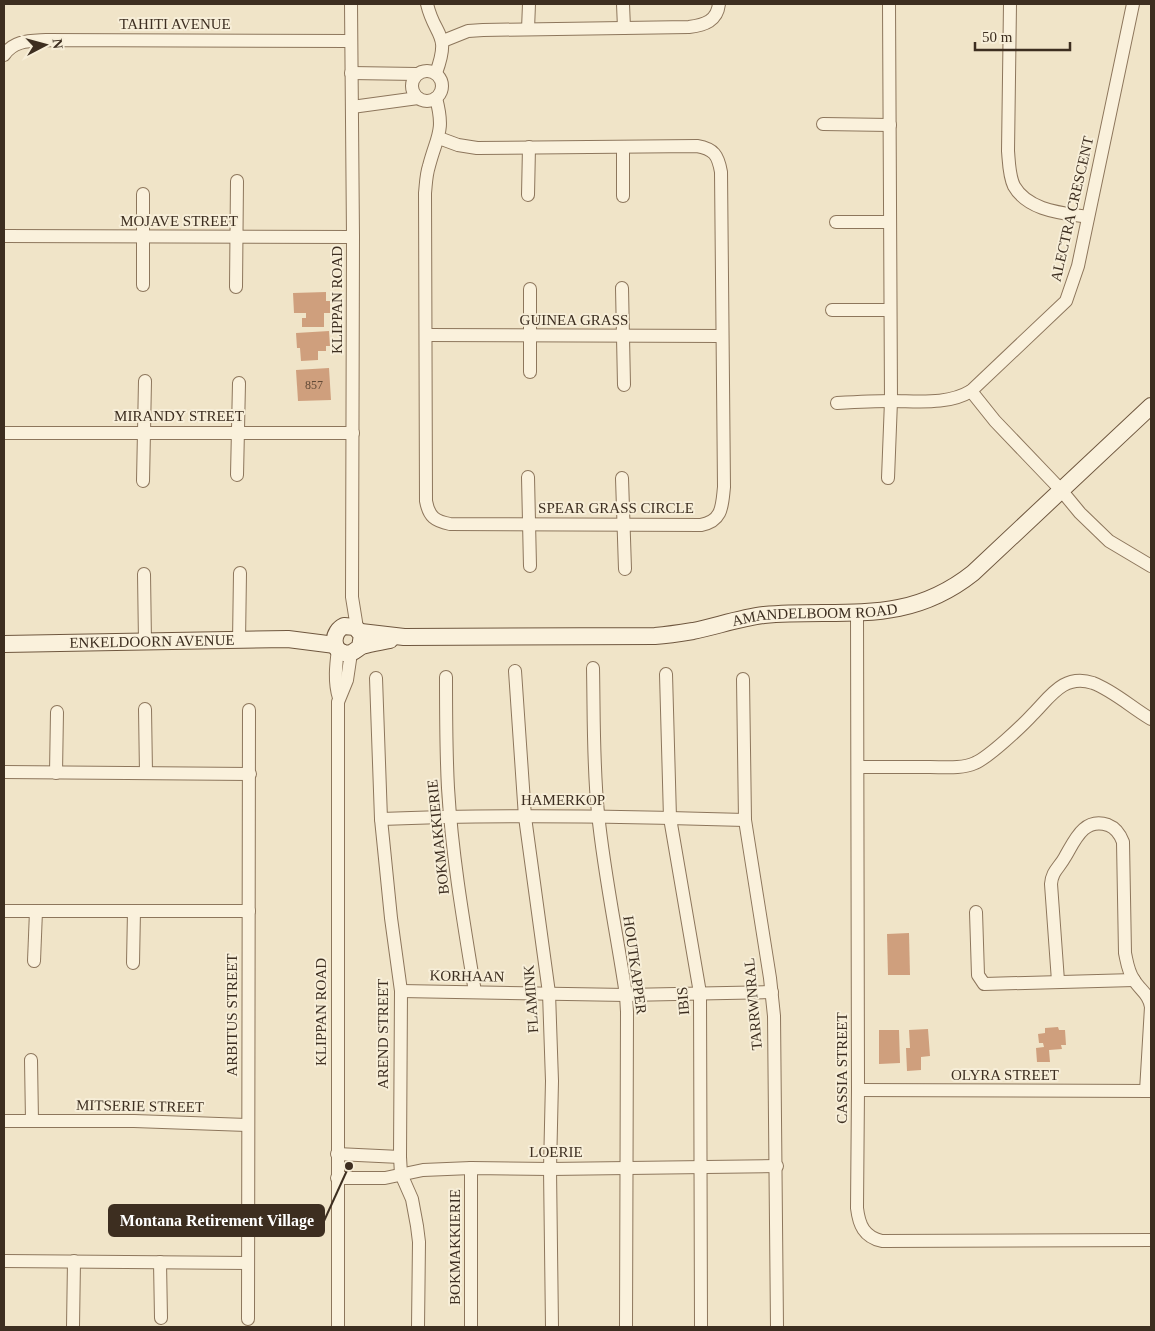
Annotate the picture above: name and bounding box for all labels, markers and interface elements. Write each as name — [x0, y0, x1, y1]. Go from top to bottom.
street label: TAHITI AVENUE — [119, 16, 231, 32]
north arrow — [20, 20, 70, 70]
scale bar — [975, 20, 1070, 52]
text: 50 m — [982, 29, 1013, 45]
text: N — [49, 38, 65, 50]
street label: ALECTRA CRESCENT — [1047, 135, 1097, 283]
street label: MOJAVE STREET — [120, 213, 238, 229]
street label: KLIPPAN ROAD — [329, 246, 345, 354]
street label: GUINEA GRASS — [520, 312, 628, 328]
house number: 857 — [305, 378, 323, 392]
street label: MIRANDY STREET — [114, 408, 244, 424]
street label: SPEAR GRASS CIRCLE — [538, 500, 694, 516]
street label: AMANDELBOOM ROAD — [730, 600, 899, 629]
street label: ENKELDOORN AVENUE — [69, 632, 235, 651]
street label: BOKMAKKIERIE — [424, 779, 452, 895]
street label: HAMERKOP — [521, 792, 605, 808]
street label: HOUTKAPPER — [620, 915, 650, 1015]
street label: ARBITUS STREET — [224, 954, 240, 1076]
street label: TARRWNRAL — [741, 957, 765, 1051]
street label: KLIPPAN ROAD — [313, 958, 329, 1066]
street label: FLAMINK — [521, 964, 541, 1034]
street label: KORHAAN — [429, 967, 505, 985]
street label: AREND STREET — [375, 979, 391, 1089]
street label: IBIS — [674, 986, 692, 1016]
street label: CASSIA STREET — [834, 1012, 850, 1124]
street label: OLYRA STREET — [951, 1067, 1059, 1083]
street label: MITSERIE STREET — [76, 1097, 204, 1115]
street label: LOERIE — [529, 1144, 583, 1160]
street label: BOKMAKKIERIE — [447, 1189, 463, 1305]
callout: Montana Retirement Village — [109, 1205, 324, 1236]
text: Montana Retirement Village — [120, 1212, 314, 1230]

